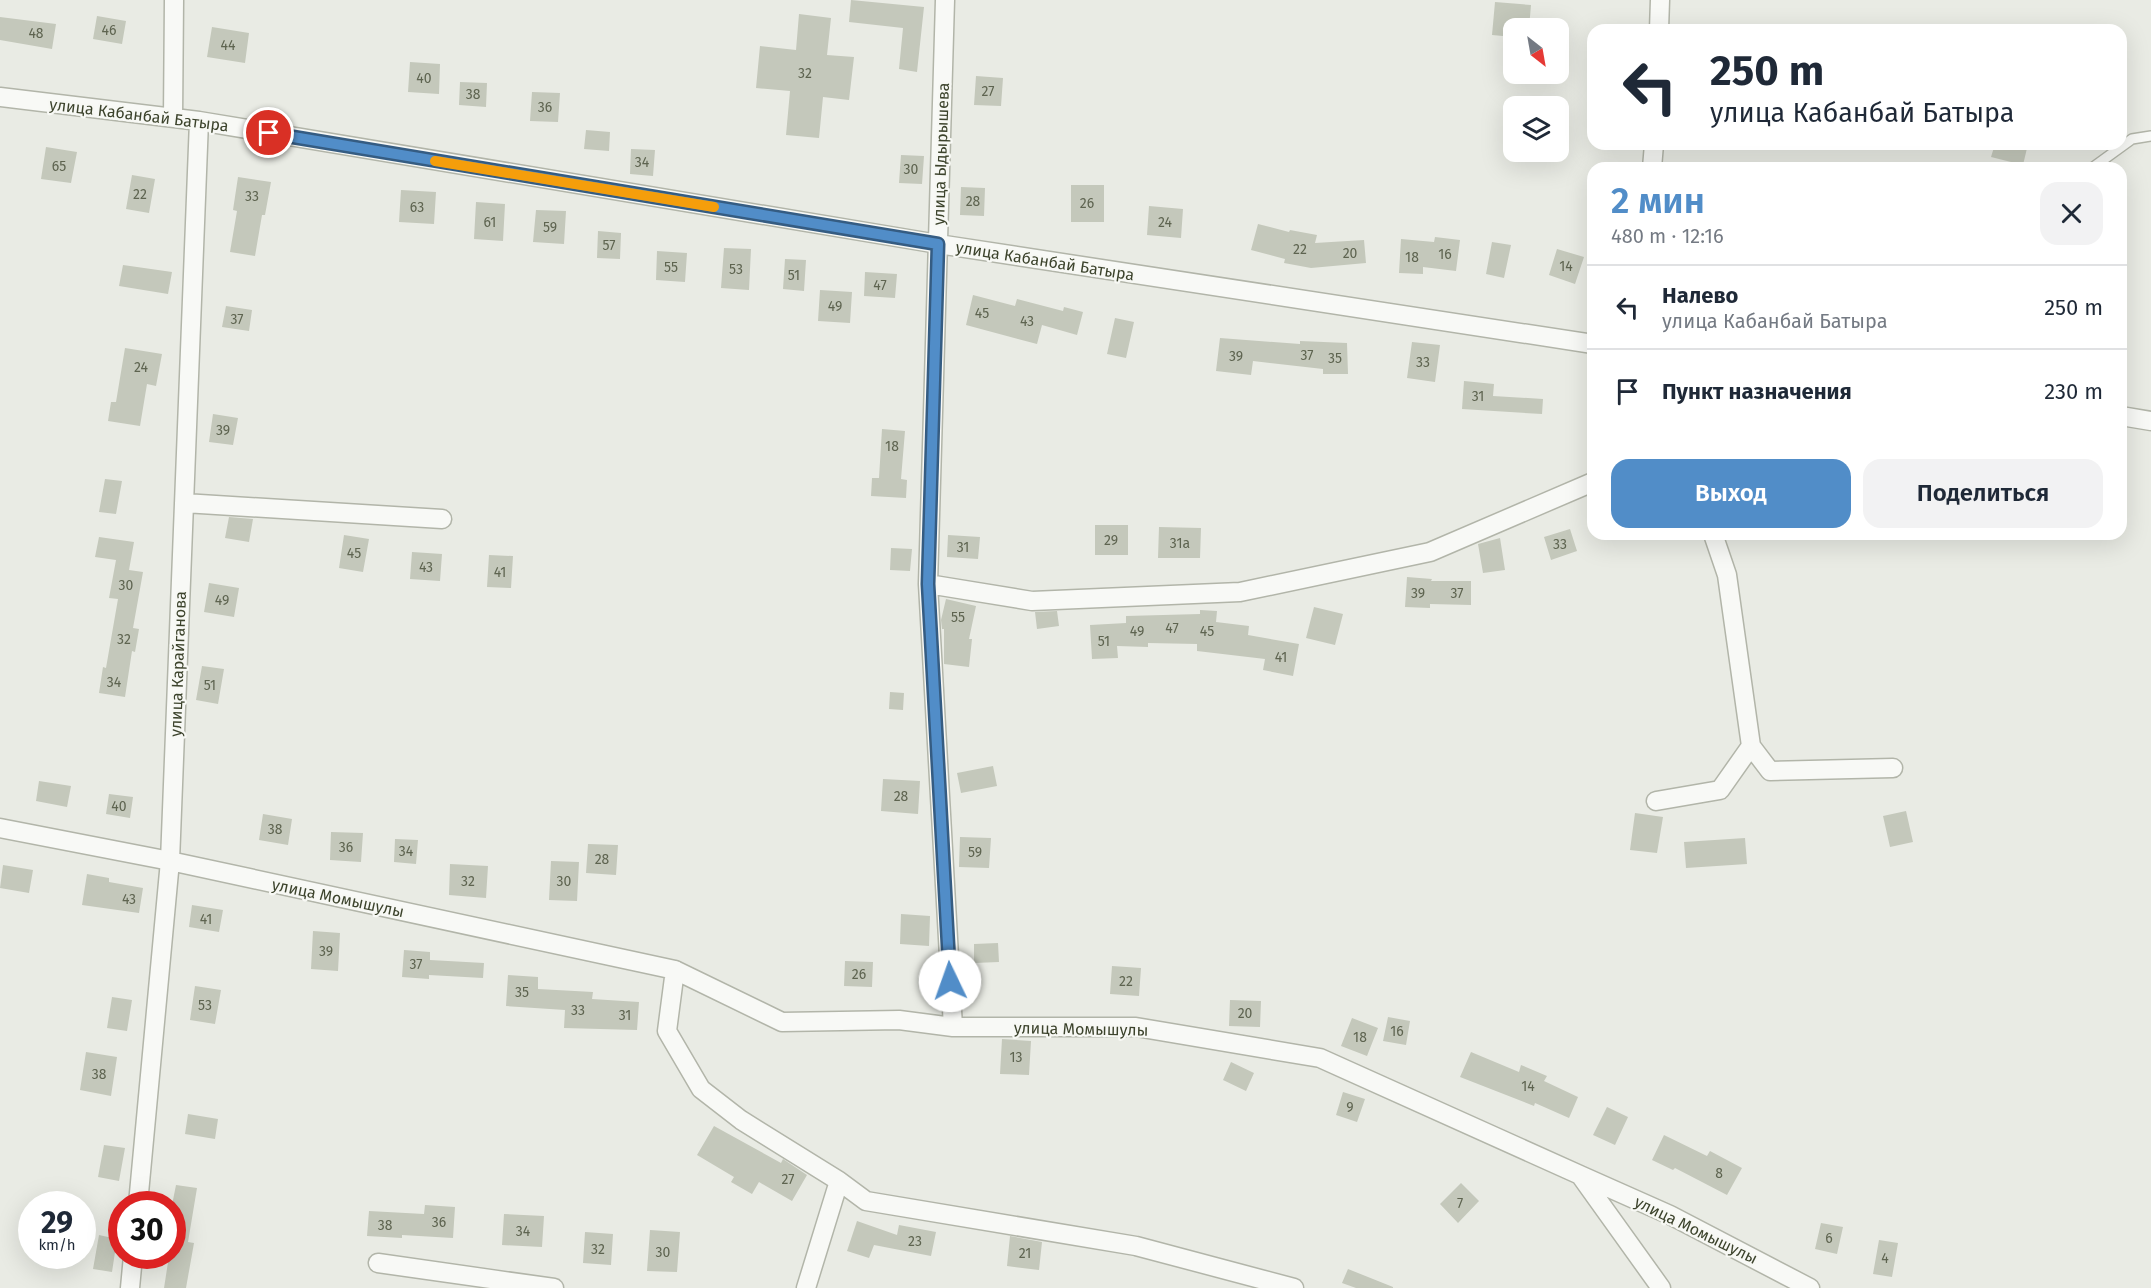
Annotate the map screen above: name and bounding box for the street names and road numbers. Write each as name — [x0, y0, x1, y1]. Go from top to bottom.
street label: улица Ыдырышева — [929, 82, 953, 226]
street label: улица Кабанбай Батыра — [48, 95, 230, 135]
street label: улица Кабанбай Батыра — [954, 238, 1136, 284]
street label: улица Карайганова — [166, 591, 190, 737]
street label: улица Момышулы — [270, 875, 406, 921]
street label: улица Момышулы — [1014, 1018, 1148, 1040]
street label: улица Момышулы — [1631, 1192, 1761, 1268]

